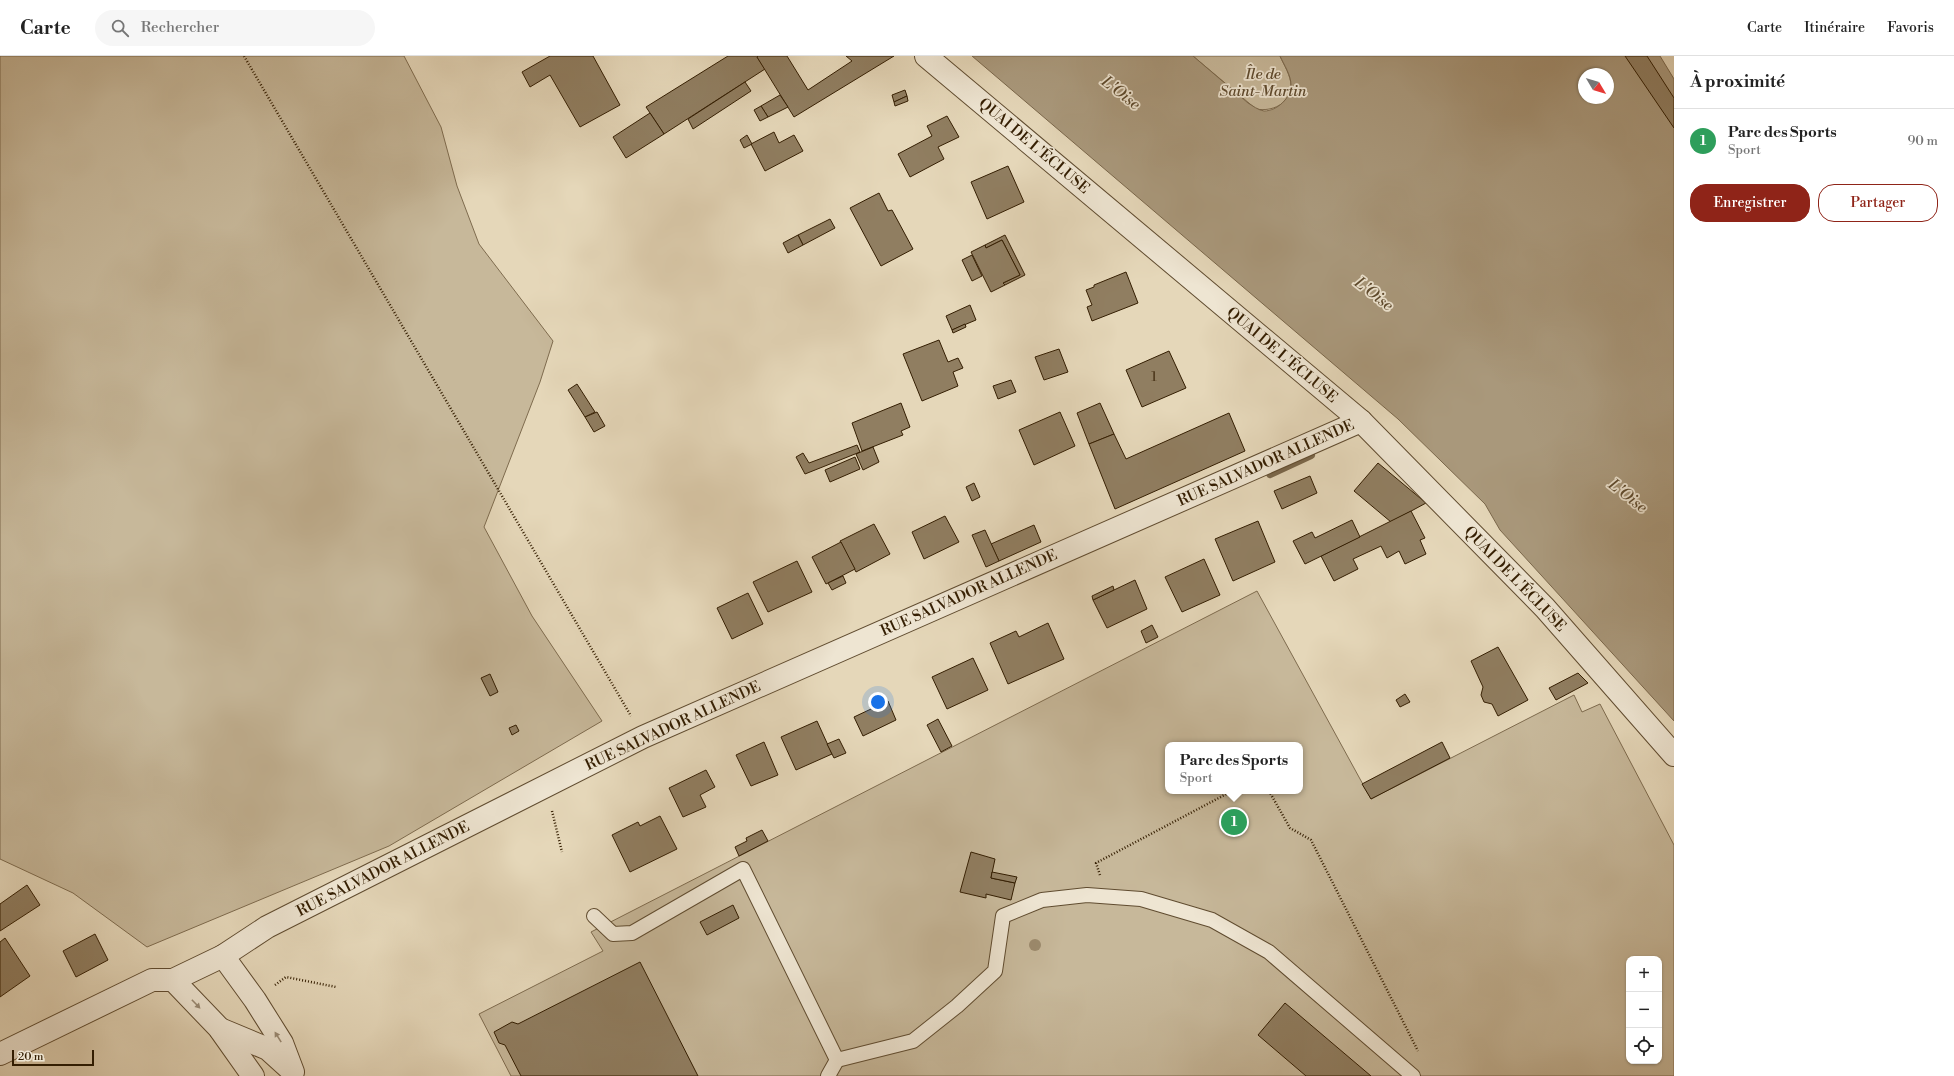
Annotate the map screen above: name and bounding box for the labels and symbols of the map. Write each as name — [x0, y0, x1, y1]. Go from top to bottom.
park label: Île de Saint-Martin — [1220, 64, 1307, 101]
north arrow — [1578, 68, 1614, 104]
water label: L'Oise — [1097, 71, 1145, 115]
street label: QUAI DE L'ÉCLUSE — [975, 93, 1094, 198]
water label: L'Oise — [1350, 272, 1398, 316]
street label: QUAI DE L'ÉCLUSE — [1223, 302, 1342, 407]
house number: 1 — [1151, 369, 1157, 385]
street label: RUE SALVADOR ALLENDE — [1175, 415, 1357, 511]
water label: L'Oise — [1604, 474, 1652, 518]
street label: QUAI DE L'ÉCLUSE — [1460, 522, 1571, 636]
street label: RUE SALVADOR ALLENDE — [878, 545, 1060, 641]
street label: RUE SALVADOR ALLENDE — [582, 677, 764, 775]
your location — [868, 692, 888, 712]
pin: 1 — [1221, 807, 1247, 837]
street label: RUE SALVADOR ALLENDE — [293, 817, 473, 921]
one-way arrow — [192, 999, 201, 1009]
one-way arrow — [274, 1032, 282, 1042]
scale bar — [12, 1048, 94, 1067]

